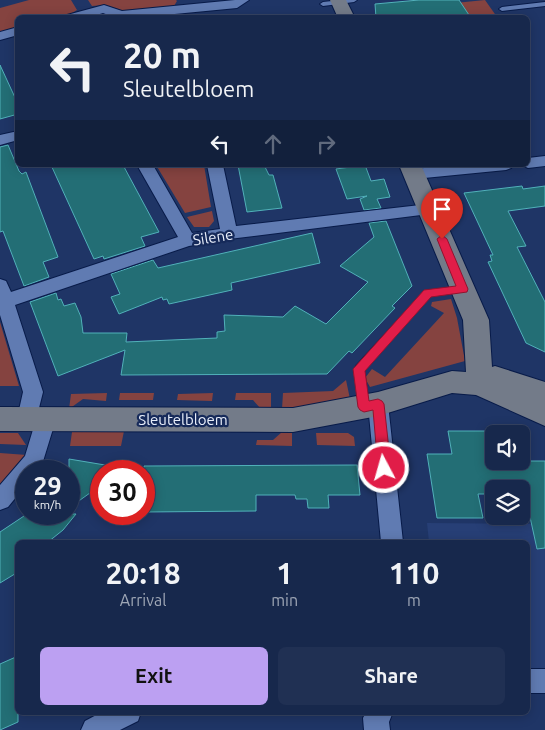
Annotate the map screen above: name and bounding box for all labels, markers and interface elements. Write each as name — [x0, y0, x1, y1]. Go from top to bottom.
icon: left — [40, 35, 105, 100]
text: 20 m — [123, 35, 201, 75]
text: Sleutelbloem — [123, 76, 254, 101]
icon: left — [206, 130, 234, 158]
icon: ahead — [259, 130, 287, 158]
icon: right — [312, 130, 340, 158]
pin — [421, 188, 463, 239]
icon: arrive — [428, 195, 456, 223]
street label: Silene — [192, 225, 234, 249]
street label: Sleutelbloem — [138, 411, 228, 428]
map controls — [485, 425, 530, 525]
button: sound — [485, 425, 530, 470]
position arrow — [357, 441, 409, 493]
speed limit sign: 30 — [90, 460, 155, 525]
text: 29 — [33, 472, 62, 500]
button: layers — [485, 480, 530, 525]
text: km/h — [34, 498, 61, 511]
text: 20:18 — [106, 556, 181, 590]
text: 1 — [276, 556, 293, 590]
text: 110 — [389, 556, 439, 590]
text: Arrival — [120, 591, 166, 609]
text: min — [271, 591, 298, 609]
text: m — [407, 591, 421, 609]
button: Exit — [40, 647, 268, 705]
button: Share — [278, 647, 505, 705]

